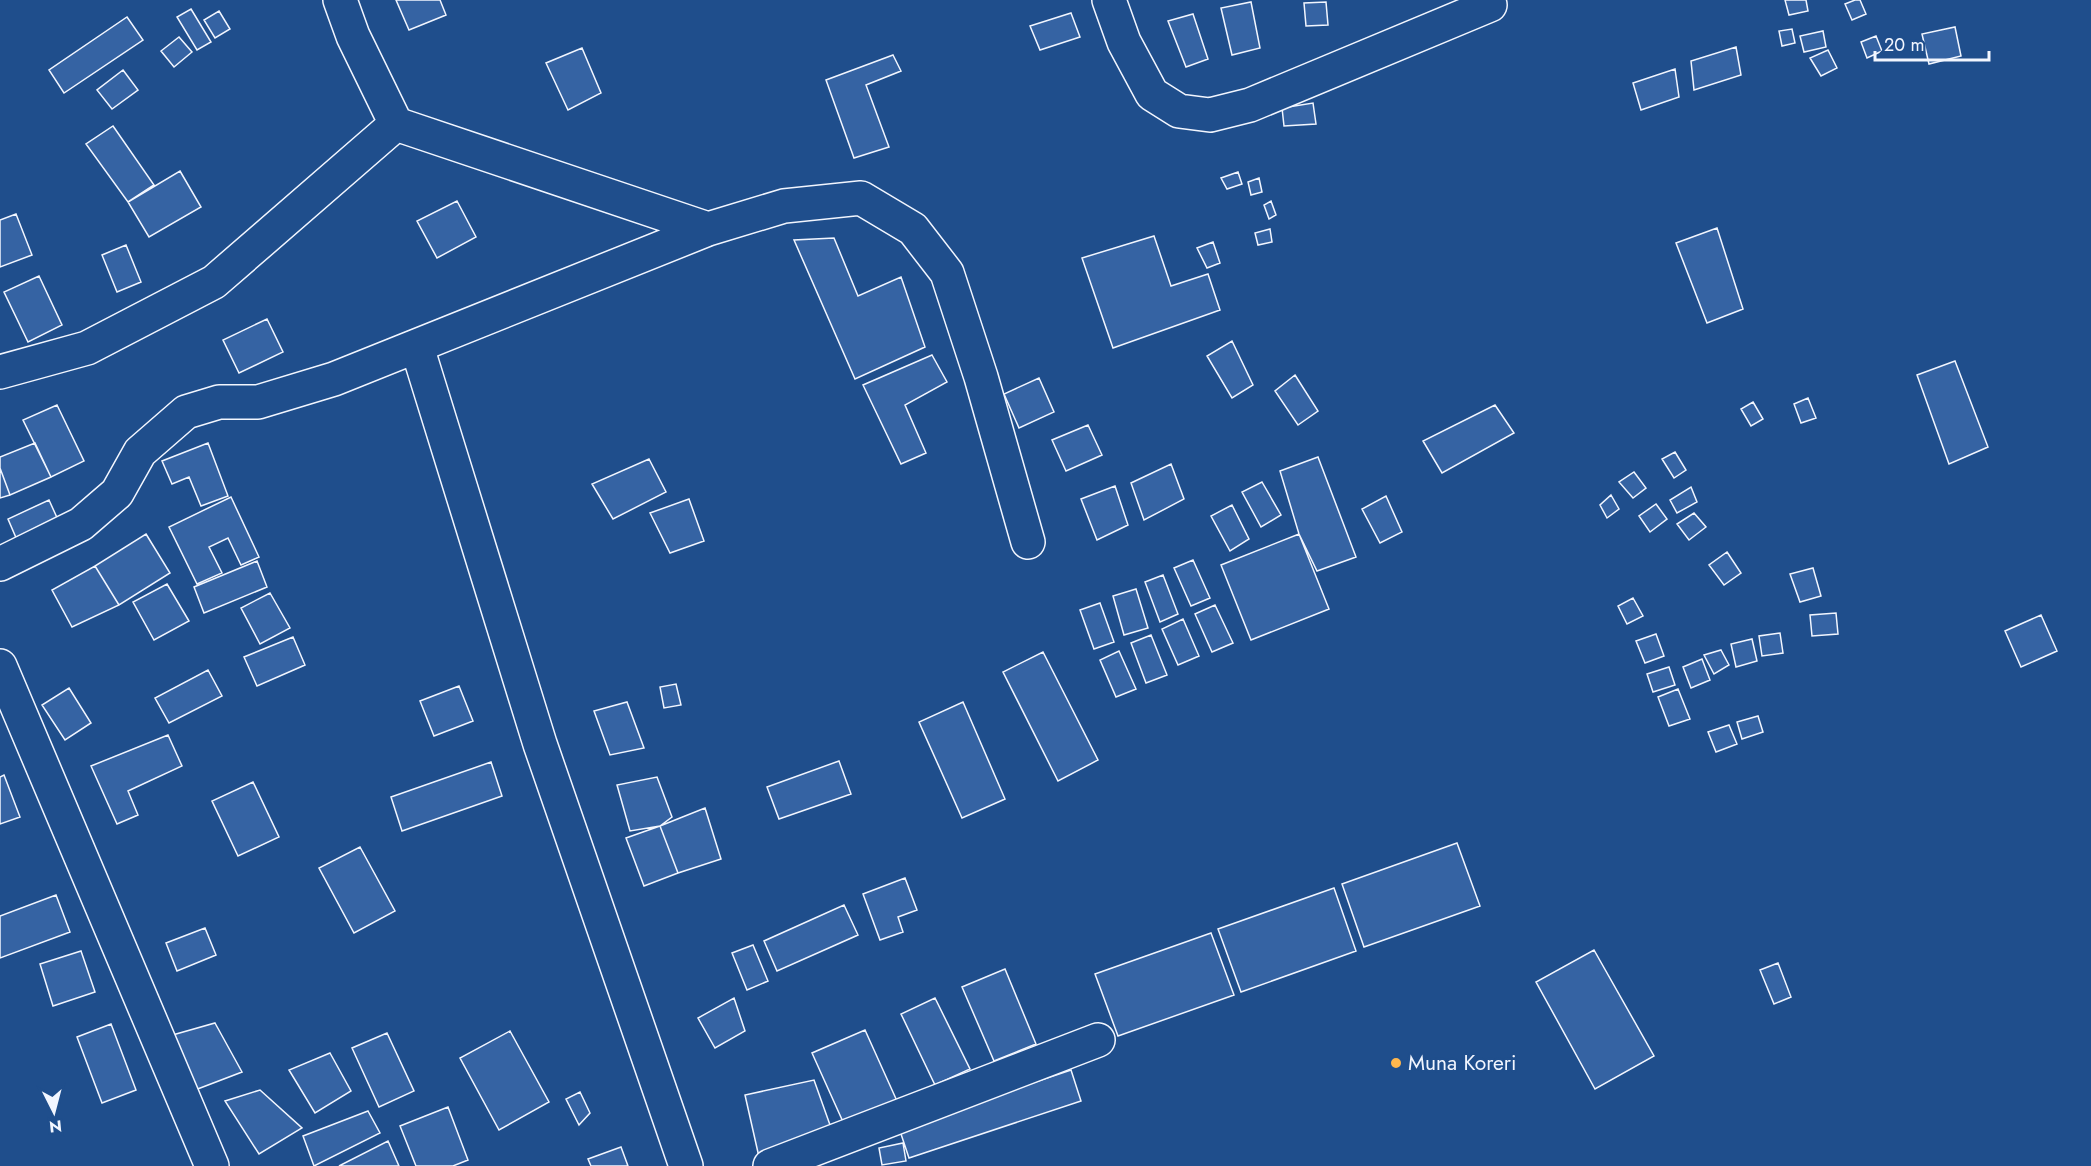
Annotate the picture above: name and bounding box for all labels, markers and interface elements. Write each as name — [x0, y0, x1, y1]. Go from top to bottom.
scale bar — [1875, 24, 1989, 62]
text: 20 m — [1884, 32, 1924, 58]
place label: Muna Koreri — [1408, 1048, 1517, 1078]
marker: Muna Koreri — [1389, 1056, 1403, 1070]
north arrow — [24, 1082, 84, 1142]
text: N — [48, 1114, 63, 1139]

